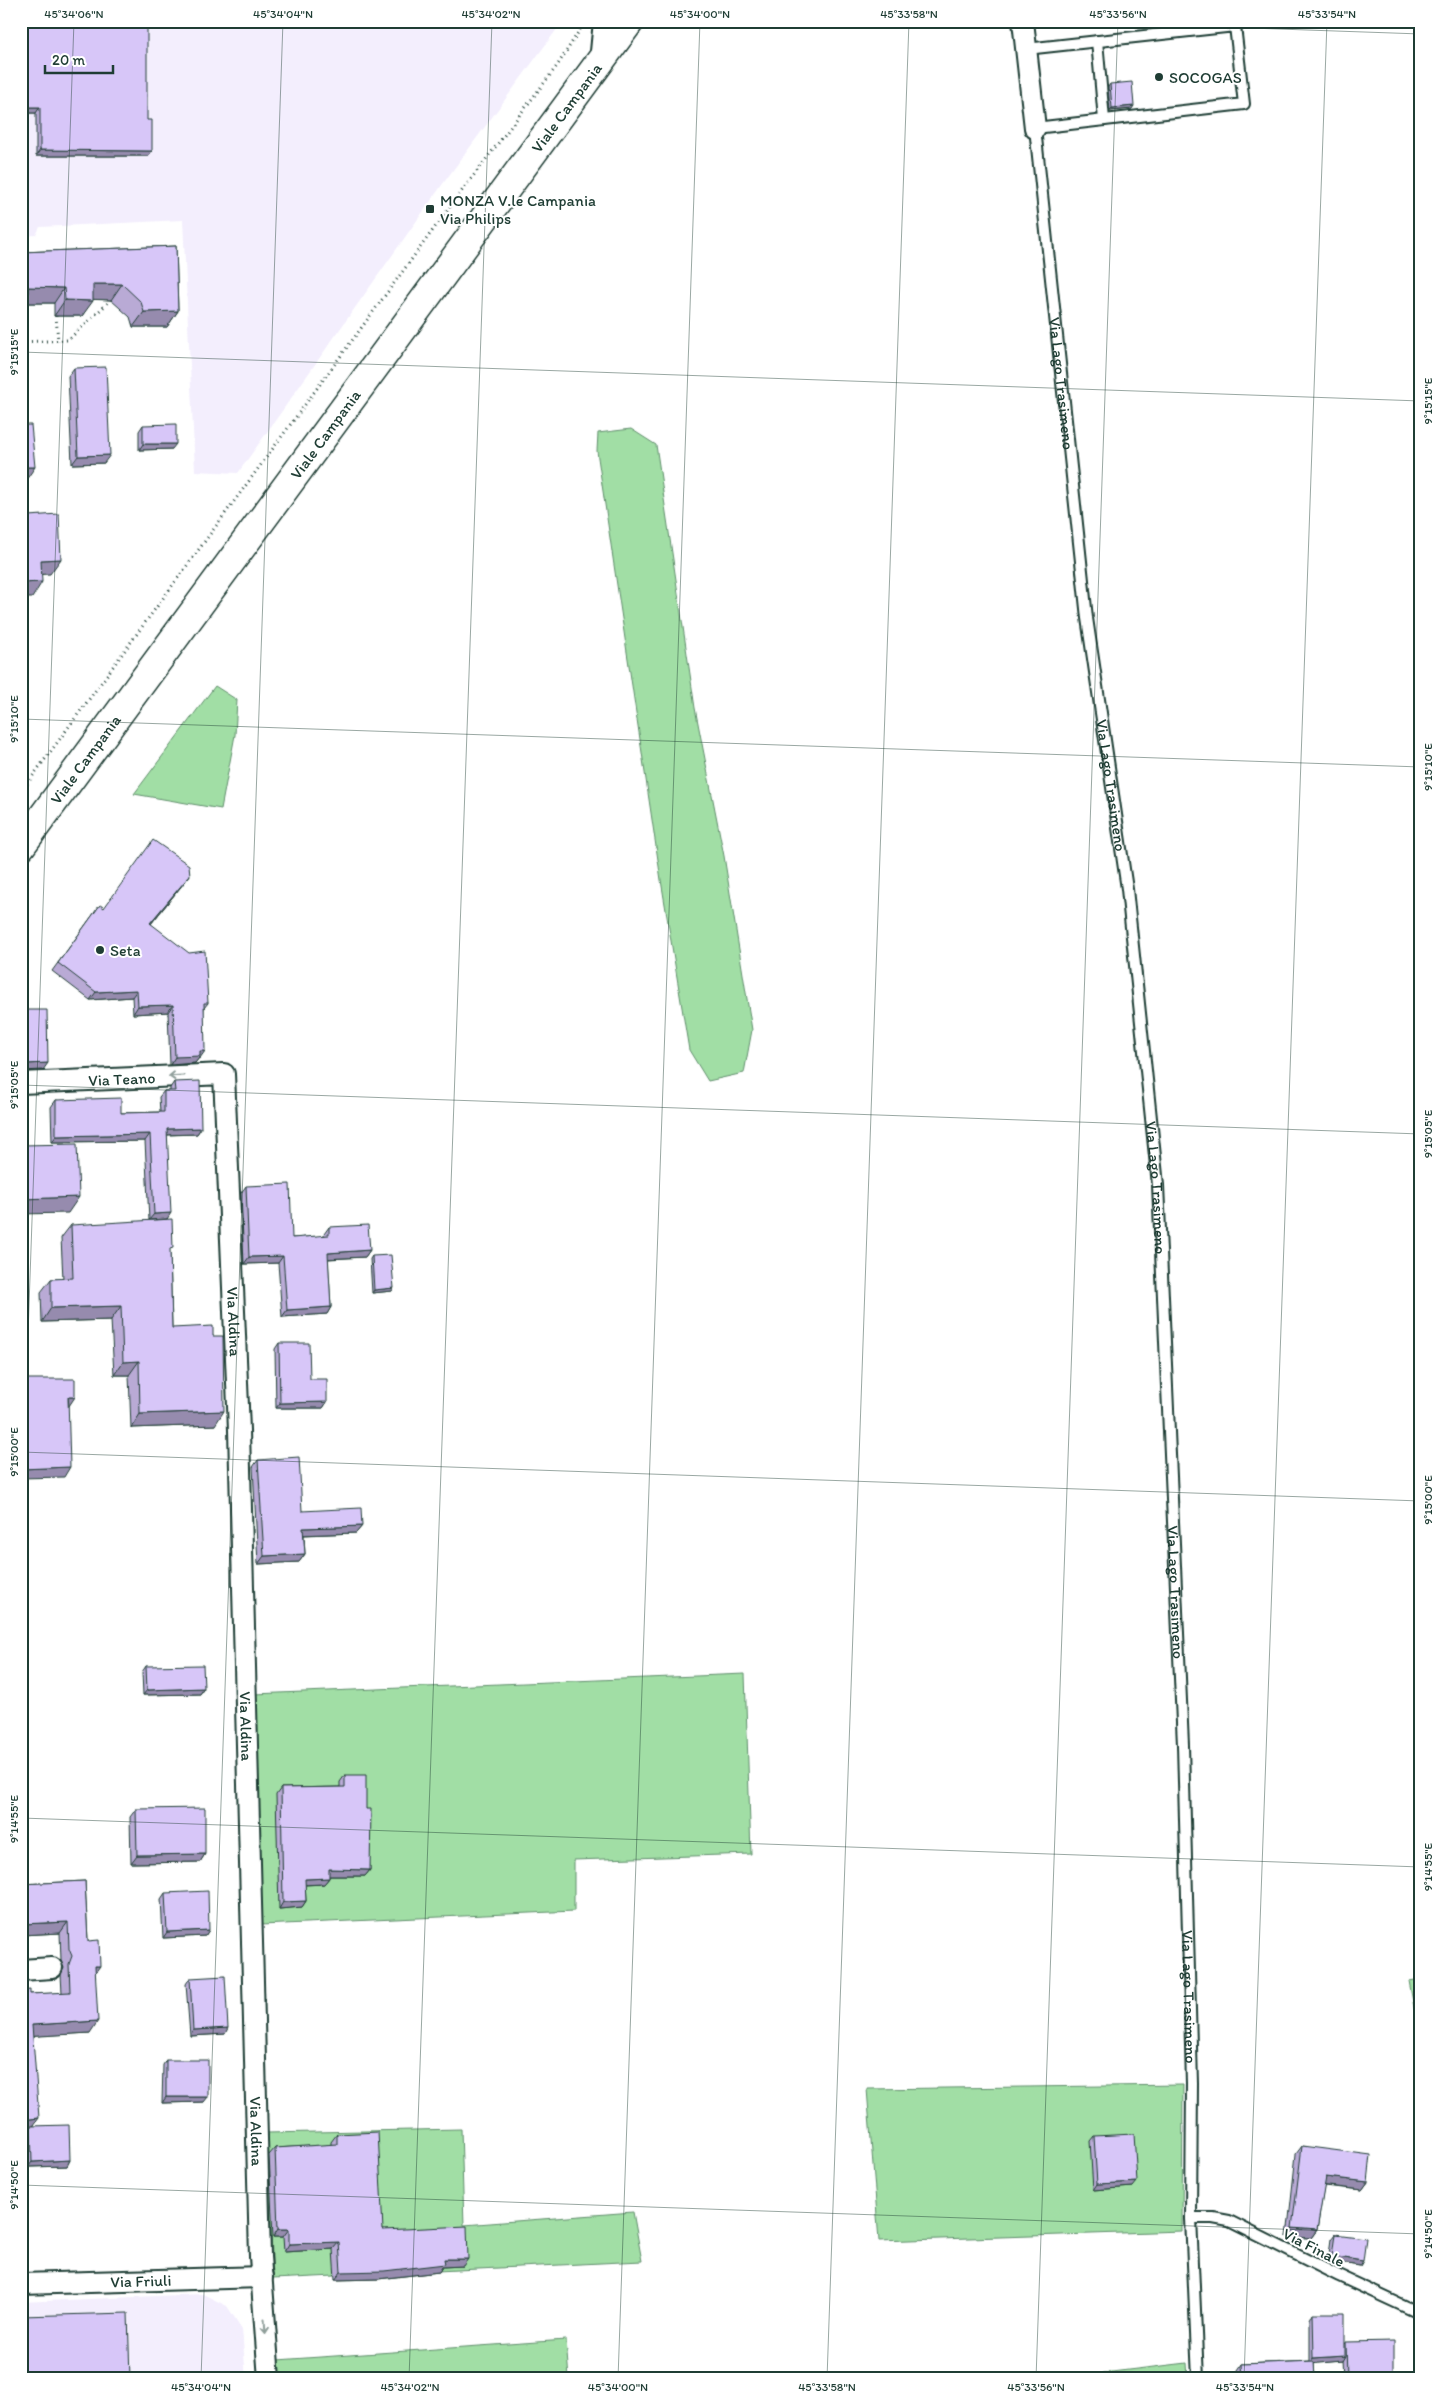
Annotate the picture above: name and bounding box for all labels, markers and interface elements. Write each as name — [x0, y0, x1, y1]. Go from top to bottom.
text: 45°34'06"N — [44, 7, 104, 21]
text: 45°34'04"N — [253, 7, 313, 21]
text: 45°34'02"N — [461, 7, 521, 21]
text: 45°34'00"N — [670, 7, 730, 21]
text: 45°33'58"N — [880, 7, 938, 21]
text: 45°33'56"N — [1089, 7, 1147, 21]
text: 45°33'54"N — [1298, 7, 1356, 21]
scale bar — [45, 42, 112, 74]
text: 20 m — [52, 51, 86, 69]
street label: Viale Campania — [527, 59, 606, 156]
place label: SOCOGAS — [1169, 68, 1242, 87]
marker: SOCOGAS — [1153, 71, 1165, 83]
place label: MONZA V.le Campania Via Philips — [440, 191, 596, 228]
marker: MONZA V.le Campania Via Philips — [424, 203, 436, 215]
street label: Via Lago Trasimeno — [1045, 316, 1078, 451]
text: 9°15'15"E — [7, 328, 21, 375]
text: 9°15'15"E — [1421, 377, 1435, 424]
street label: Viale Campania — [286, 385, 365, 483]
text: 9°15'10"E — [7, 695, 21, 743]
street label: Viale Campania — [46, 710, 125, 808]
street label: Via Lago Trasimeno — [1092, 718, 1130, 853]
text: 9°15'10"E — [1421, 743, 1435, 791]
place label: Seta — [110, 941, 141, 960]
marker: Seta — [94, 944, 106, 956]
text: 9°15'05"E — [7, 1060, 21, 1109]
street label: Via Teano — [88, 1068, 156, 1090]
one-way arrow — [168, 1071, 184, 1081]
text: 9°15'05"E — [1421, 1109, 1435, 1158]
street label: Via Lago Trasimeno — [1141, 1120, 1170, 1255]
street label: Via Aldina — [223, 1286, 245, 1358]
text: 9°15'00"E — [7, 1427, 21, 1477]
text: 9°15'00"E — [1421, 1475, 1435, 1525]
street label: Via Lago Trasimeno — [1163, 1525, 1188, 1659]
street label: Via Aldina — [236, 1691, 256, 1762]
text: 9°14'55"E — [7, 1794, 21, 1843]
text: 9°14'55"E — [1421, 1842, 1435, 1891]
street label: Via Lago Trasimeno — [1178, 1930, 1200, 2064]
street label: Via Aldina — [246, 2096, 267, 2167]
text: 9°14'50"E — [7, 2160, 21, 2210]
text: 9°14'50"E — [1421, 2209, 1435, 2259]
street label: Via Finale — [1280, 2224, 1348, 2271]
street label: Via Friuli — [110, 2271, 172, 2291]
one-way arrow — [260, 2318, 269, 2334]
text: 45°34'04"N — [171, 2380, 231, 2394]
text: 45°34'02"N — [380, 2380, 440, 2394]
text: 45°34'00"N — [588, 2380, 648, 2394]
text: 45°33'58"N — [798, 2380, 856, 2394]
text: 45°33'56"N — [1007, 2380, 1065, 2394]
text: 45°33'54"N — [1216, 2380, 1274, 2394]

